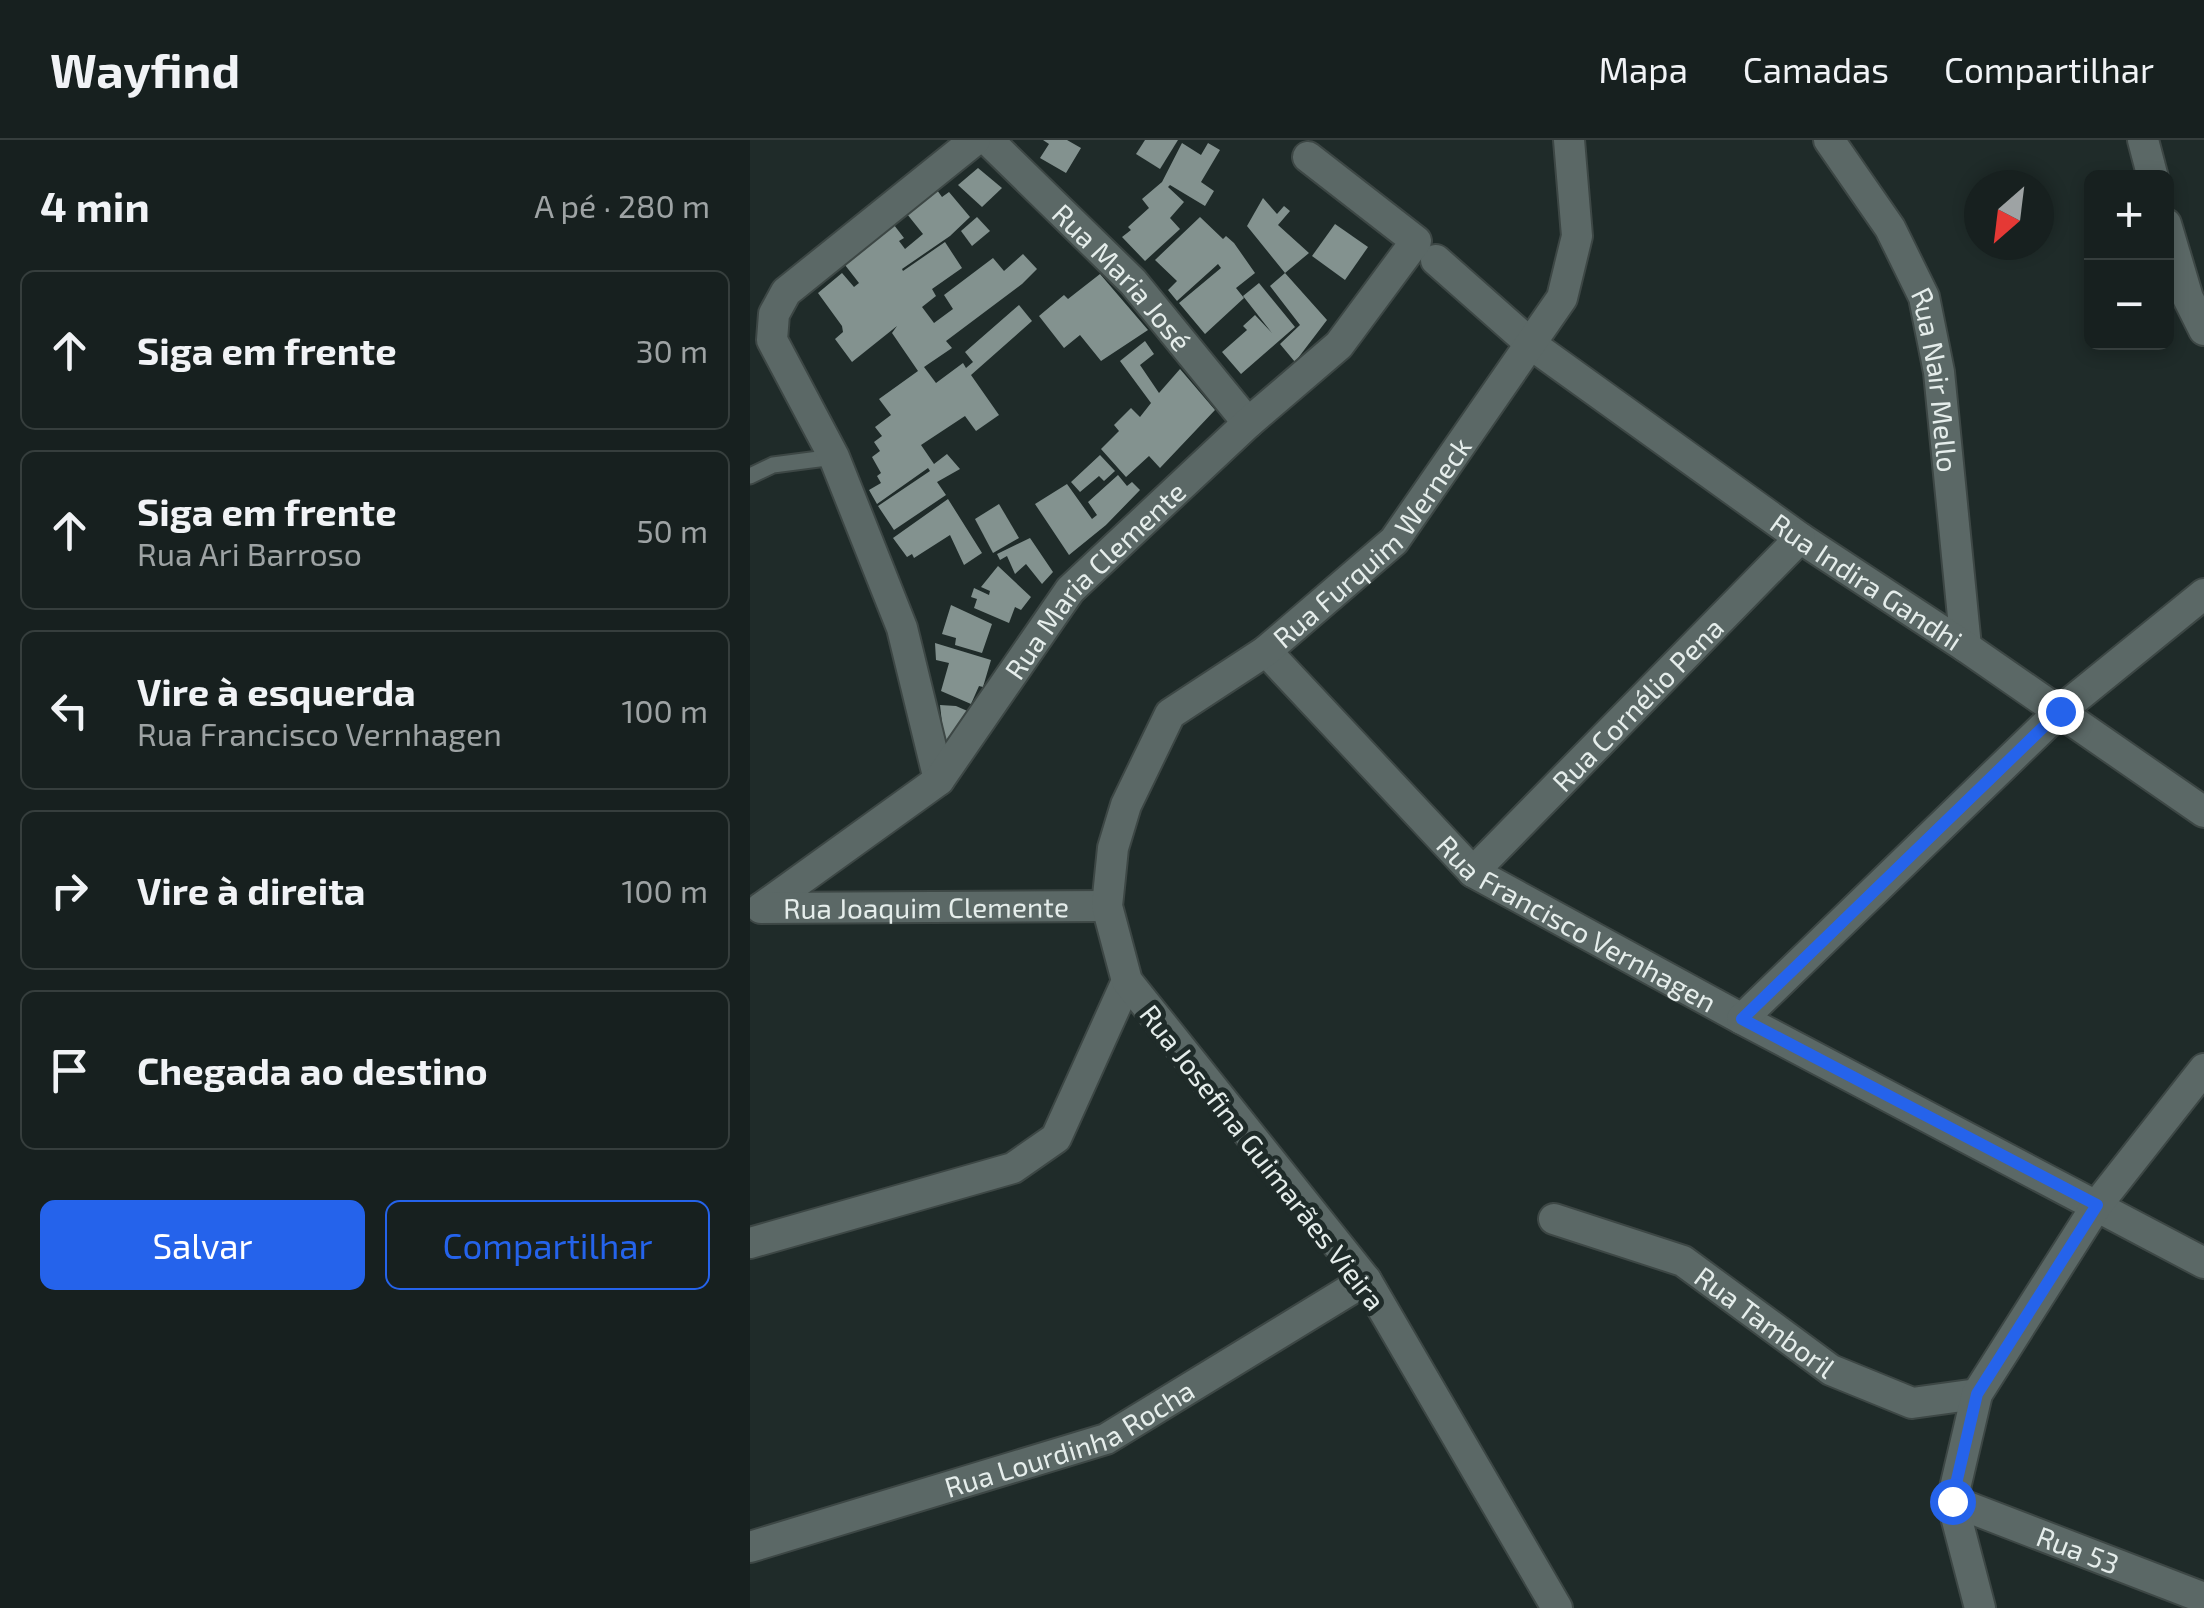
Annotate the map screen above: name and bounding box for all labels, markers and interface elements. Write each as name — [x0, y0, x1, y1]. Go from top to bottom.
text: Wayfind — [50, 40, 240, 98]
text: Mapa — [1598, 48, 1688, 90]
text: Camadas — [1743, 48, 1889, 90]
text: Compartilhar — [1944, 48, 2154, 90]
north arrow — [1964, 170, 2054, 260]
map controls — [2084, 170, 2174, 350]
button: + — [2084, 170, 2174, 260]
text: 4 min — [40, 180, 150, 230]
text: A pé · 280 m — [534, 186, 710, 224]
street label: Rua Maria José — [1046, 196, 1199, 357]
button: − — [2084, 260, 2174, 350]
street label: Rua Nair Mello — [1905, 281, 1966, 474]
icon: ahead — [42, 323, 97, 378]
text: Siga em frente — [137, 327, 397, 373]
text: 30 m — [636, 331, 708, 369]
street label: Rua Furquim Werneck — [1266, 430, 1478, 655]
street label: Rua Maria Clemente — [997, 474, 1192, 685]
text: Siga em frente — [137, 488, 397, 534]
icon: ahead — [42, 503, 97, 558]
street label: Rua Indira Gandhi — [1764, 506, 1969, 657]
text: 50 m — [636, 511, 708, 549]
text: Rua Ari Barroso — [137, 534, 362, 572]
street label: Rua Cornélio Pena — [1545, 610, 1730, 798]
text: Vire à esquerda — [137, 668, 416, 714]
icon: left — [42, 683, 97, 738]
route end — [2038, 689, 2084, 735]
text: 100 m — [622, 691, 708, 729]
text: Rua Francisco Vernhagen — [137, 714, 502, 752]
street label: Rua Francisco Vernhagen — [1430, 828, 1722, 1019]
icon: right — [42, 863, 97, 918]
text: Vire à direita — [137, 867, 365, 913]
text: 100 m — [622, 871, 708, 909]
street label: Rua Joaquim Clemente — [783, 889, 1069, 925]
street label: Rua Josefina Guimarães Vieira — [1133, 997, 1393, 1317]
icon: arrive — [42, 1043, 97, 1098]
text: Chegada ao destino — [137, 1047, 488, 1093]
button: Salvar — [40, 1200, 365, 1290]
button: Compartilhar — [385, 1200, 710, 1290]
street label: Rua Tamboril — [1688, 1259, 1843, 1385]
street label: Rua Lourdinha Rocha — [940, 1372, 1200, 1504]
route start — [1930, 1479, 1976, 1525]
street label: Rua 53 — [2032, 1518, 2124, 1581]

